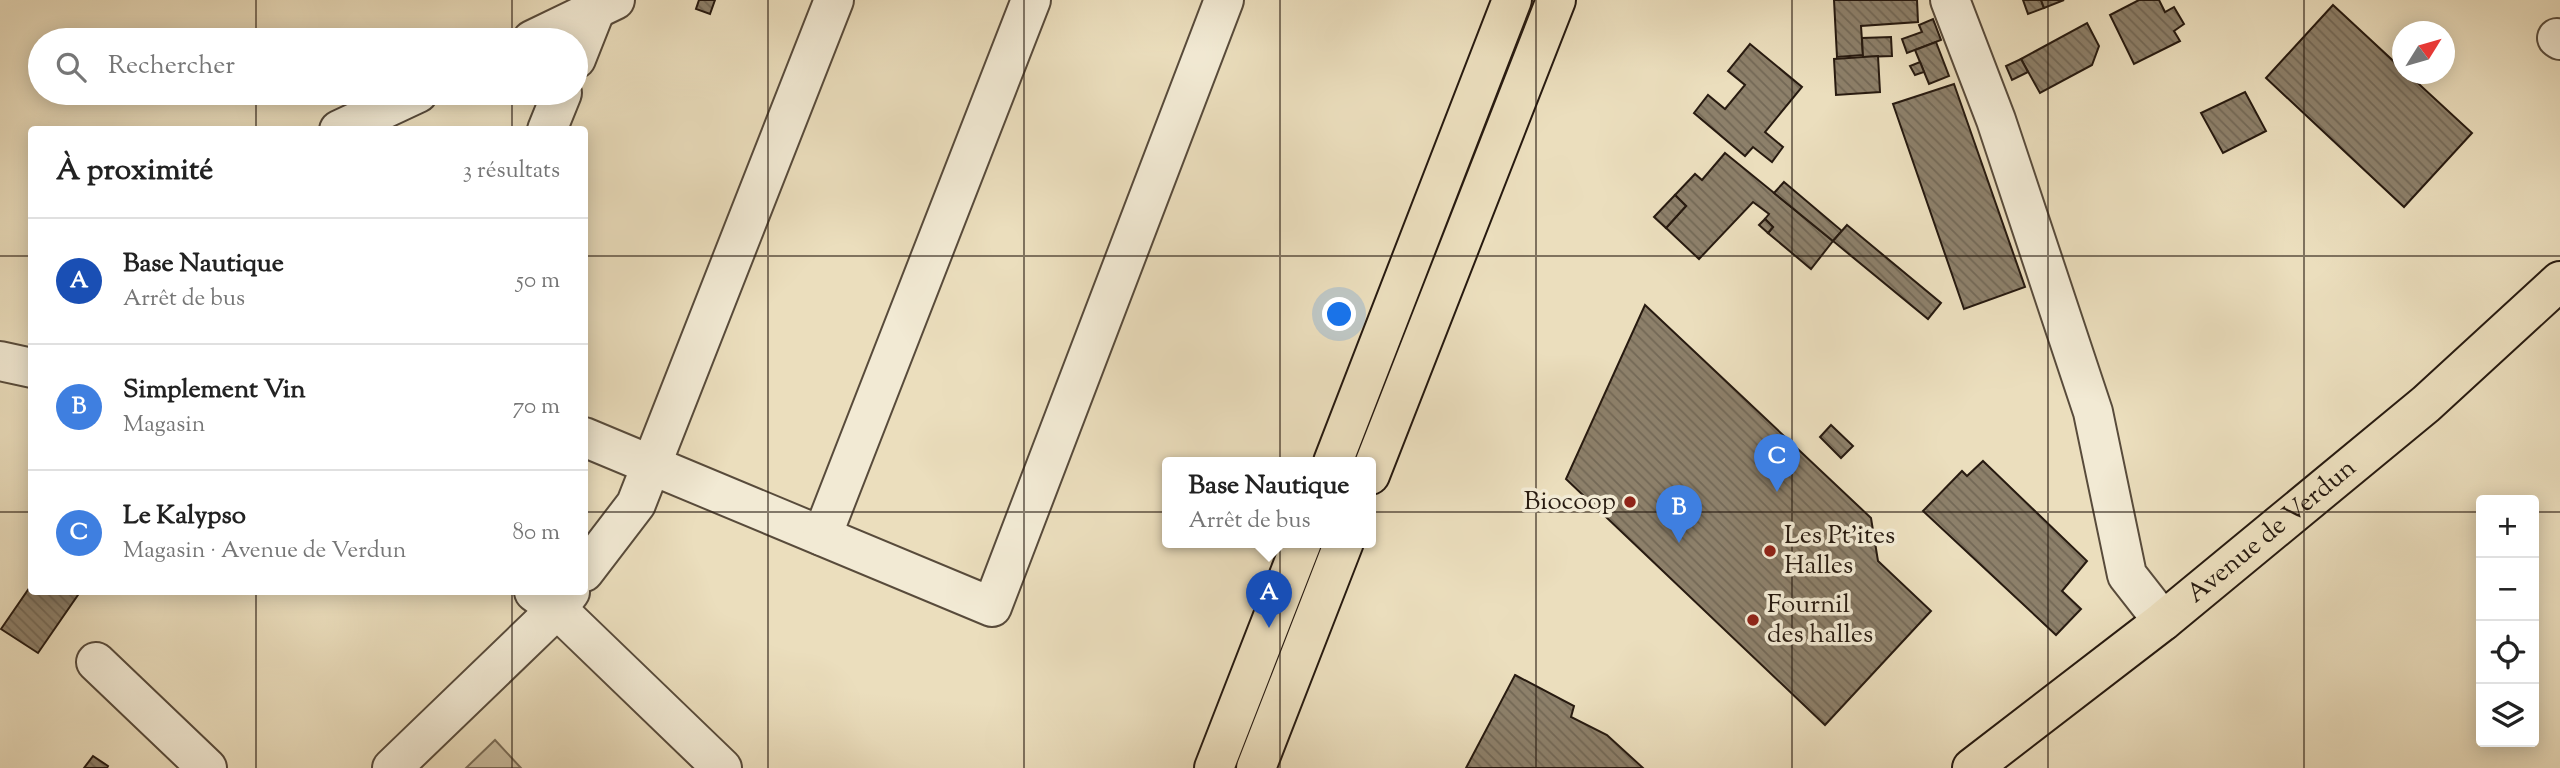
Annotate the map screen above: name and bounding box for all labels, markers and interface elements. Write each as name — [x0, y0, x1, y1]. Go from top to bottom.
north arrow — [2392, 21, 2455, 84]
search box — [28, 28, 588, 105]
icon: search — [52, 48, 90, 86]
text: Rechercher — [108, 48, 235, 85]
text: À proximité — [56, 150, 213, 193]
text: 3 résultats — [463, 155, 560, 188]
text: Base Nautique — [123, 246, 284, 283]
text: A — [70, 265, 88, 298]
text: 50 m — [516, 265, 560, 298]
text: Arrêt de bus — [123, 283, 245, 316]
your location — [1322, 297, 1356, 331]
text: Simplement Vin — [123, 372, 306, 409]
text: B — [72, 391, 86, 424]
text: 70 m — [513, 391, 560, 424]
text: Magasin — [123, 409, 205, 442]
pin: C — [1754, 434, 1800, 492]
street label: Avenue de Verdun — [2179, 450, 2364, 612]
popup — [1162, 457, 1376, 548]
text: Base Nautique — [1189, 468, 1349, 505]
place label: Biocoop — [1524, 484, 1616, 521]
pin: B — [1656, 485, 1702, 543]
marker: Biocoop — [1622, 494, 1638, 510]
map controls — [2476, 495, 2539, 747]
button: + — [2476, 495, 2539, 558]
text: Le Kalypso — [123, 498, 246, 535]
text: Arrêt de bus — [1189, 505, 1311, 538]
text: C — [70, 517, 88, 550]
text: 80 m — [512, 517, 560, 550]
place label: Les Pt'ites Halles — [1784, 518, 1895, 585]
text: Magasin · Avenue de Verdun — [123, 535, 406, 568]
marker: Les Pt'ites Halles — [1762, 543, 1778, 559]
button: − — [2476, 558, 2539, 621]
pin: A — [1246, 570, 1292, 628]
place label: Fournil des halles — [1767, 587, 1873, 654]
marker: Fournil des halles — [1745, 612, 1761, 628]
button: locate — [2476, 621, 2539, 684]
button: layers — [2476, 684, 2539, 747]

